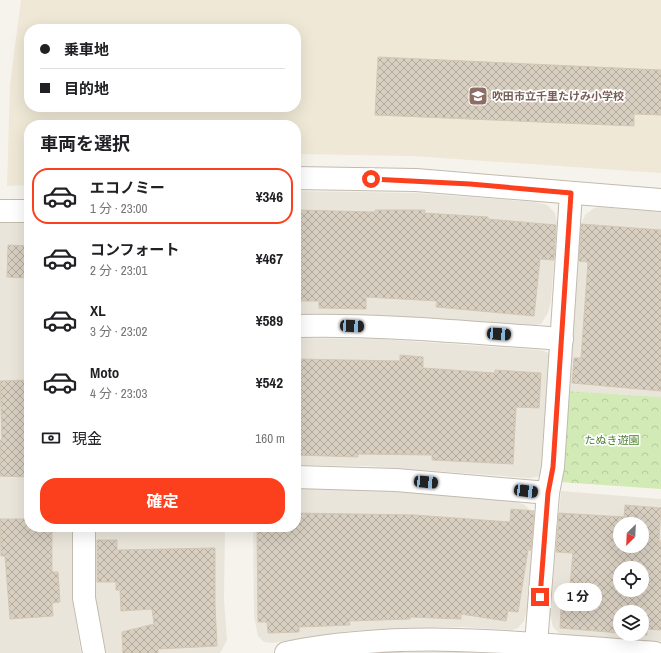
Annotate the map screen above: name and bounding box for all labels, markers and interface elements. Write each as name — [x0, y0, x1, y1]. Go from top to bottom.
text: 乗車地 — [64, 39, 109, 60]
text: 目的地 — [64, 78, 109, 99]
school or university icon: 吹田市立千里たけみ小学校 — [467, 85, 489, 107]
place label: 吹田市立千里たけみ小学校 — [492, 89, 624, 103]
text: 車両を選択 — [40, 131, 130, 156]
route start — [362, 170, 380, 188]
text: エコノミー — [90, 177, 165, 198]
icon: car — [42, 178, 78, 214]
text: ¥346 — [256, 186, 283, 207]
text: 1 分 · 23:00 — [90, 200, 147, 217]
text: コンフォート — [90, 239, 180, 260]
icon: car — [42, 240, 78, 276]
text: ¥467 — [256, 248, 283, 269]
text: 2 分 · 23:01 — [90, 262, 147, 279]
text: XL — [90, 300, 106, 321]
icon: car — [42, 302, 78, 338]
text: ¥589 — [256, 310, 283, 331]
car — [340, 319, 364, 333]
text: 3 分 · 23:02 — [90, 323, 147, 340]
car — [487, 327, 511, 341]
text: Moto — [90, 362, 119, 383]
icon: car — [42, 364, 78, 400]
text: ¥542 — [256, 372, 283, 393]
text: 4 分 · 23:03 — [90, 385, 147, 402]
icon: cash — [40, 427, 62, 449]
text: 現金 — [72, 428, 102, 449]
text: 160 m — [255, 430, 285, 447]
park label: たぬき遊園 — [585, 433, 639, 447]
car — [414, 475, 438, 489]
button: 確定 — [40, 478, 285, 524]
car — [513, 484, 539, 498]
north arrow — [613, 517, 649, 553]
map controls — [613, 517, 649, 641]
button: locate — [613, 561, 649, 597]
callout: 1 分 — [554, 583, 602, 611]
route end — [531, 588, 549, 606]
text: 1 分 — [567, 588, 589, 605]
button: layers — [613, 605, 649, 641]

